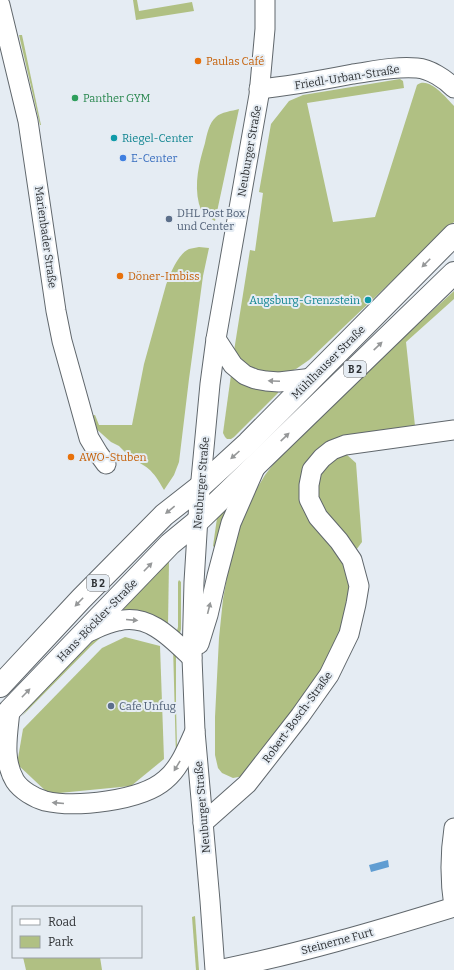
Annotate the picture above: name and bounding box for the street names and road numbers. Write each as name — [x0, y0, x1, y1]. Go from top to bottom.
street label: Friedl-Urban-Straße — [294, 63, 400, 92]
street label: Neuburger Straße — [235, 105, 264, 198]
street label: Marienbader Straße — [32, 185, 59, 289]
street label: Mühlhauser Straße — [289, 323, 368, 402]
road number: B 2 — [344, 361, 366, 377]
street label: Neuburger Straße — [191, 436, 212, 530]
road number: B 2 — [87, 575, 109, 591]
street label: Hans-Böckler-Straße — [55, 576, 140, 664]
street label: Robert-Bosch-Straße — [260, 669, 335, 765]
street label: Neuburger Straße — [192, 760, 213, 854]
street label: Steinerne Furt — [300, 926, 375, 957]

